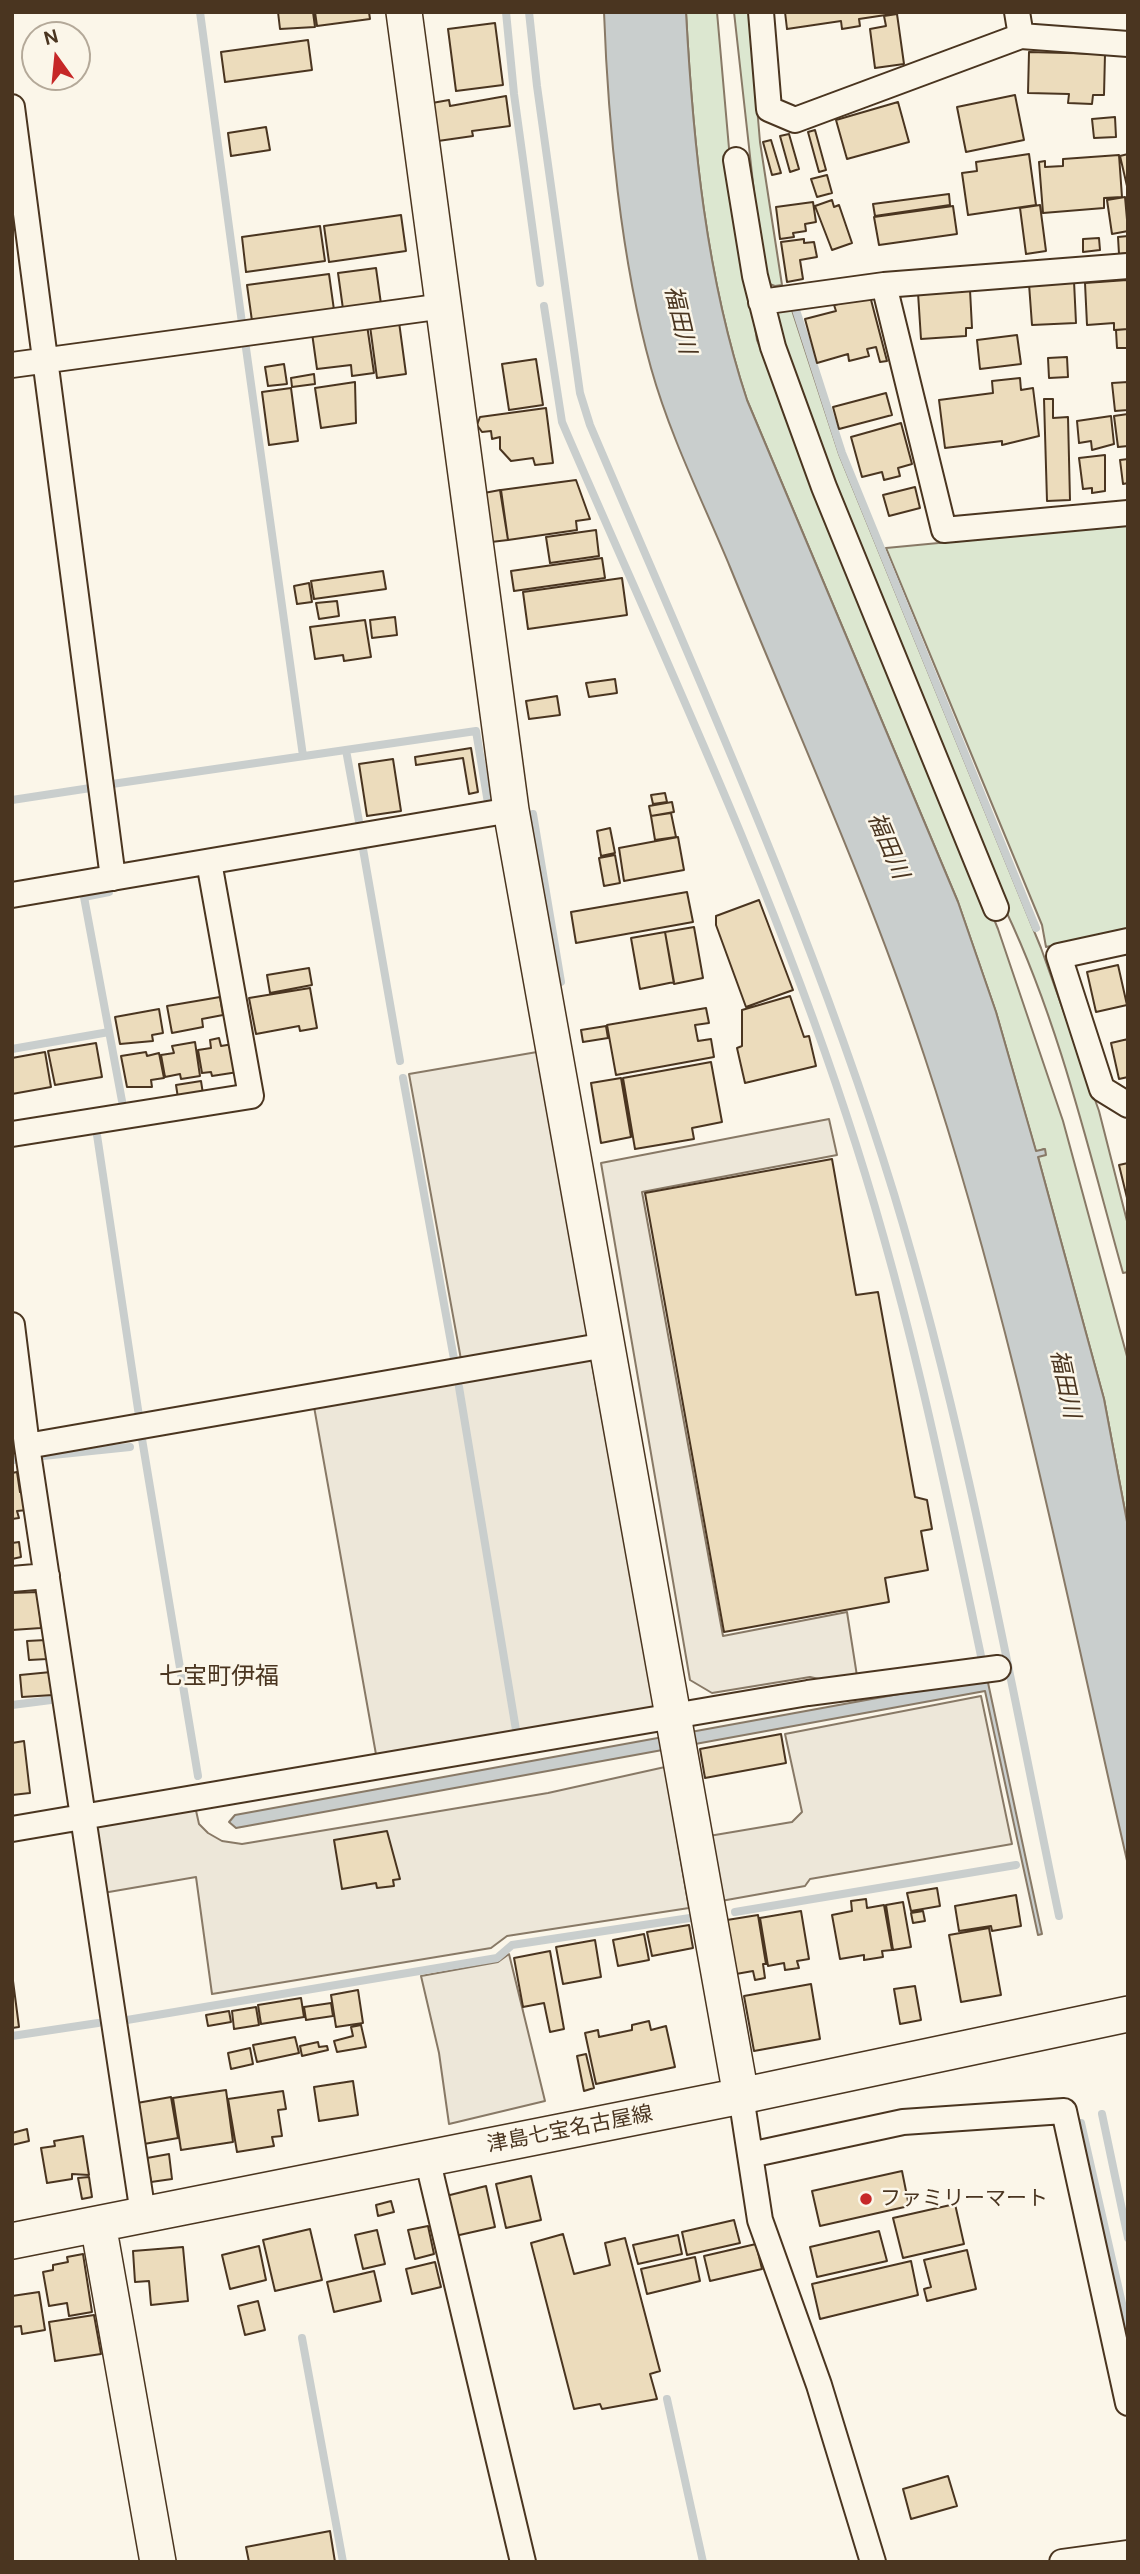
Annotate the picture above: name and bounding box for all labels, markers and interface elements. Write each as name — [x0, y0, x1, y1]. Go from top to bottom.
north arrow — [21, 21, 91, 91]
text: N — [41, 23, 61, 51]
water label: 福田川 — [658, 283, 700, 357]
water label: 福田川 — [861, 809, 913, 883]
water label: 福田川 — [1043, 1347, 1085, 1421]
district label: 七宝町伊福 — [159, 1664, 279, 1692]
street label: 津島七宝名古屋線 — [485, 2102, 655, 2158]
place label: ファミリーマート — [880, 2186, 1048, 2212]
marker: ファミリーマート — [858, 2191, 874, 2207]

